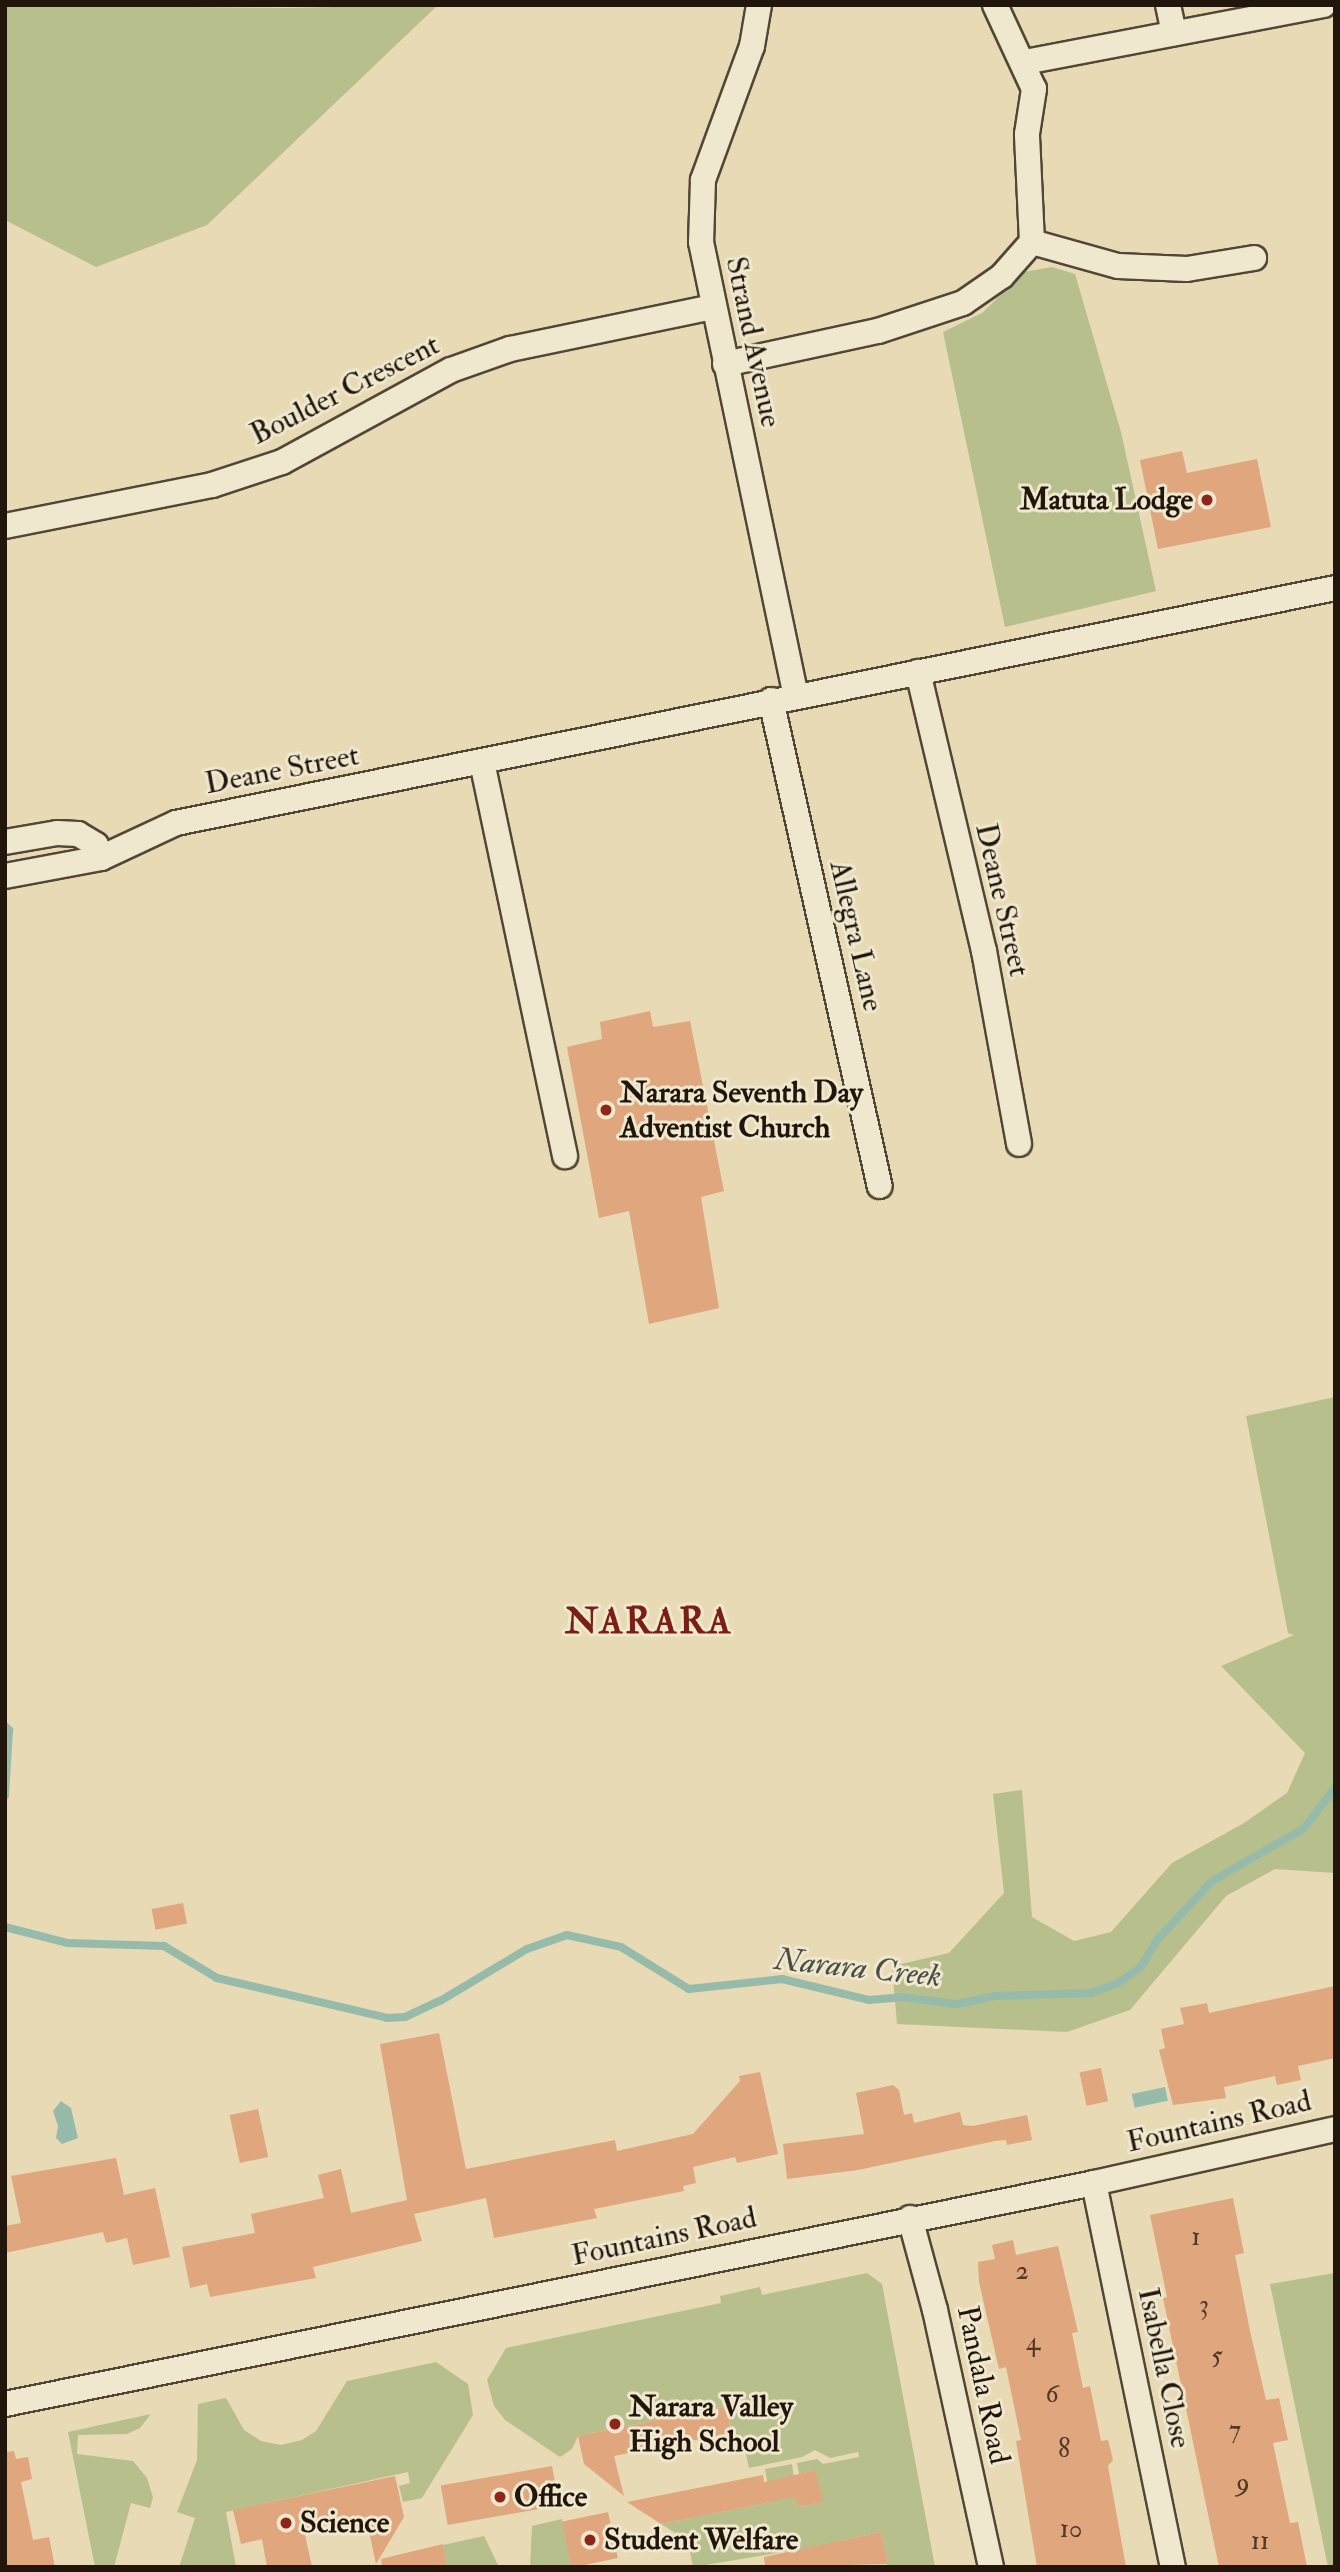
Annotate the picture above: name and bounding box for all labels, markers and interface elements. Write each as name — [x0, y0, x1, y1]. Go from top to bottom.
street label: Strand Avenue — [717, 254, 789, 430]
street label: Boulder Crescent — [245, 327, 445, 453]
place label: Matuta Lodge — [1020, 482, 1193, 518]
marker: Matuta Lodge — [1199, 492, 1215, 508]
street label: Deane Street — [202, 737, 362, 803]
street label: Deane Street — [967, 820, 1037, 980]
street label: Allegra Lane — [821, 857, 891, 1015]
place label: Narara Seventh Day Adventist Church — [620, 1075, 863, 1146]
marker: Narara Seventh Day Adventist Church — [598, 1102, 614, 1118]
district label: NARARA — [566, 1600, 732, 1644]
water label: Narara Creek — [773, 1940, 943, 1996]
street label: Fountains Road — [1123, 2083, 1315, 2161]
street label: Fountains Road — [568, 2200, 760, 2274]
house number: 1 — [1191, 2222, 1201, 2254]
house number: 2 — [1015, 2256, 1029, 2288]
street label: Isabella Close — [1129, 2285, 1199, 2451]
house number: 3 — [1199, 2290, 1209, 2322]
street label: Pandala Road — [949, 2303, 1017, 2467]
house number: 4 — [1026, 2327, 1040, 2359]
house number: 5 — [1211, 2341, 1223, 2373]
house number: 6 — [1045, 2379, 1059, 2411]
place label: Narara Valley High School — [629, 2389, 793, 2460]
house number: 7 — [1229, 2415, 1241, 2447]
marker: Narara Valley High School — [607, 2416, 623, 2432]
house number: 8 — [1058, 2434, 1070, 2466]
house number: 9 — [1236, 2468, 1250, 2500]
place label: Office — [514, 2479, 587, 2515]
marker: Office — [492, 2489, 508, 2505]
place label: Science — [300, 2505, 389, 2541]
house number: 10 — [1060, 2514, 1082, 2546]
marker: Science — [278, 2515, 294, 2531]
place label: Student Welfare — [604, 2522, 798, 2558]
house number: 11 — [1251, 2526, 1269, 2558]
marker: Student Welfare — [582, 2532, 598, 2548]

